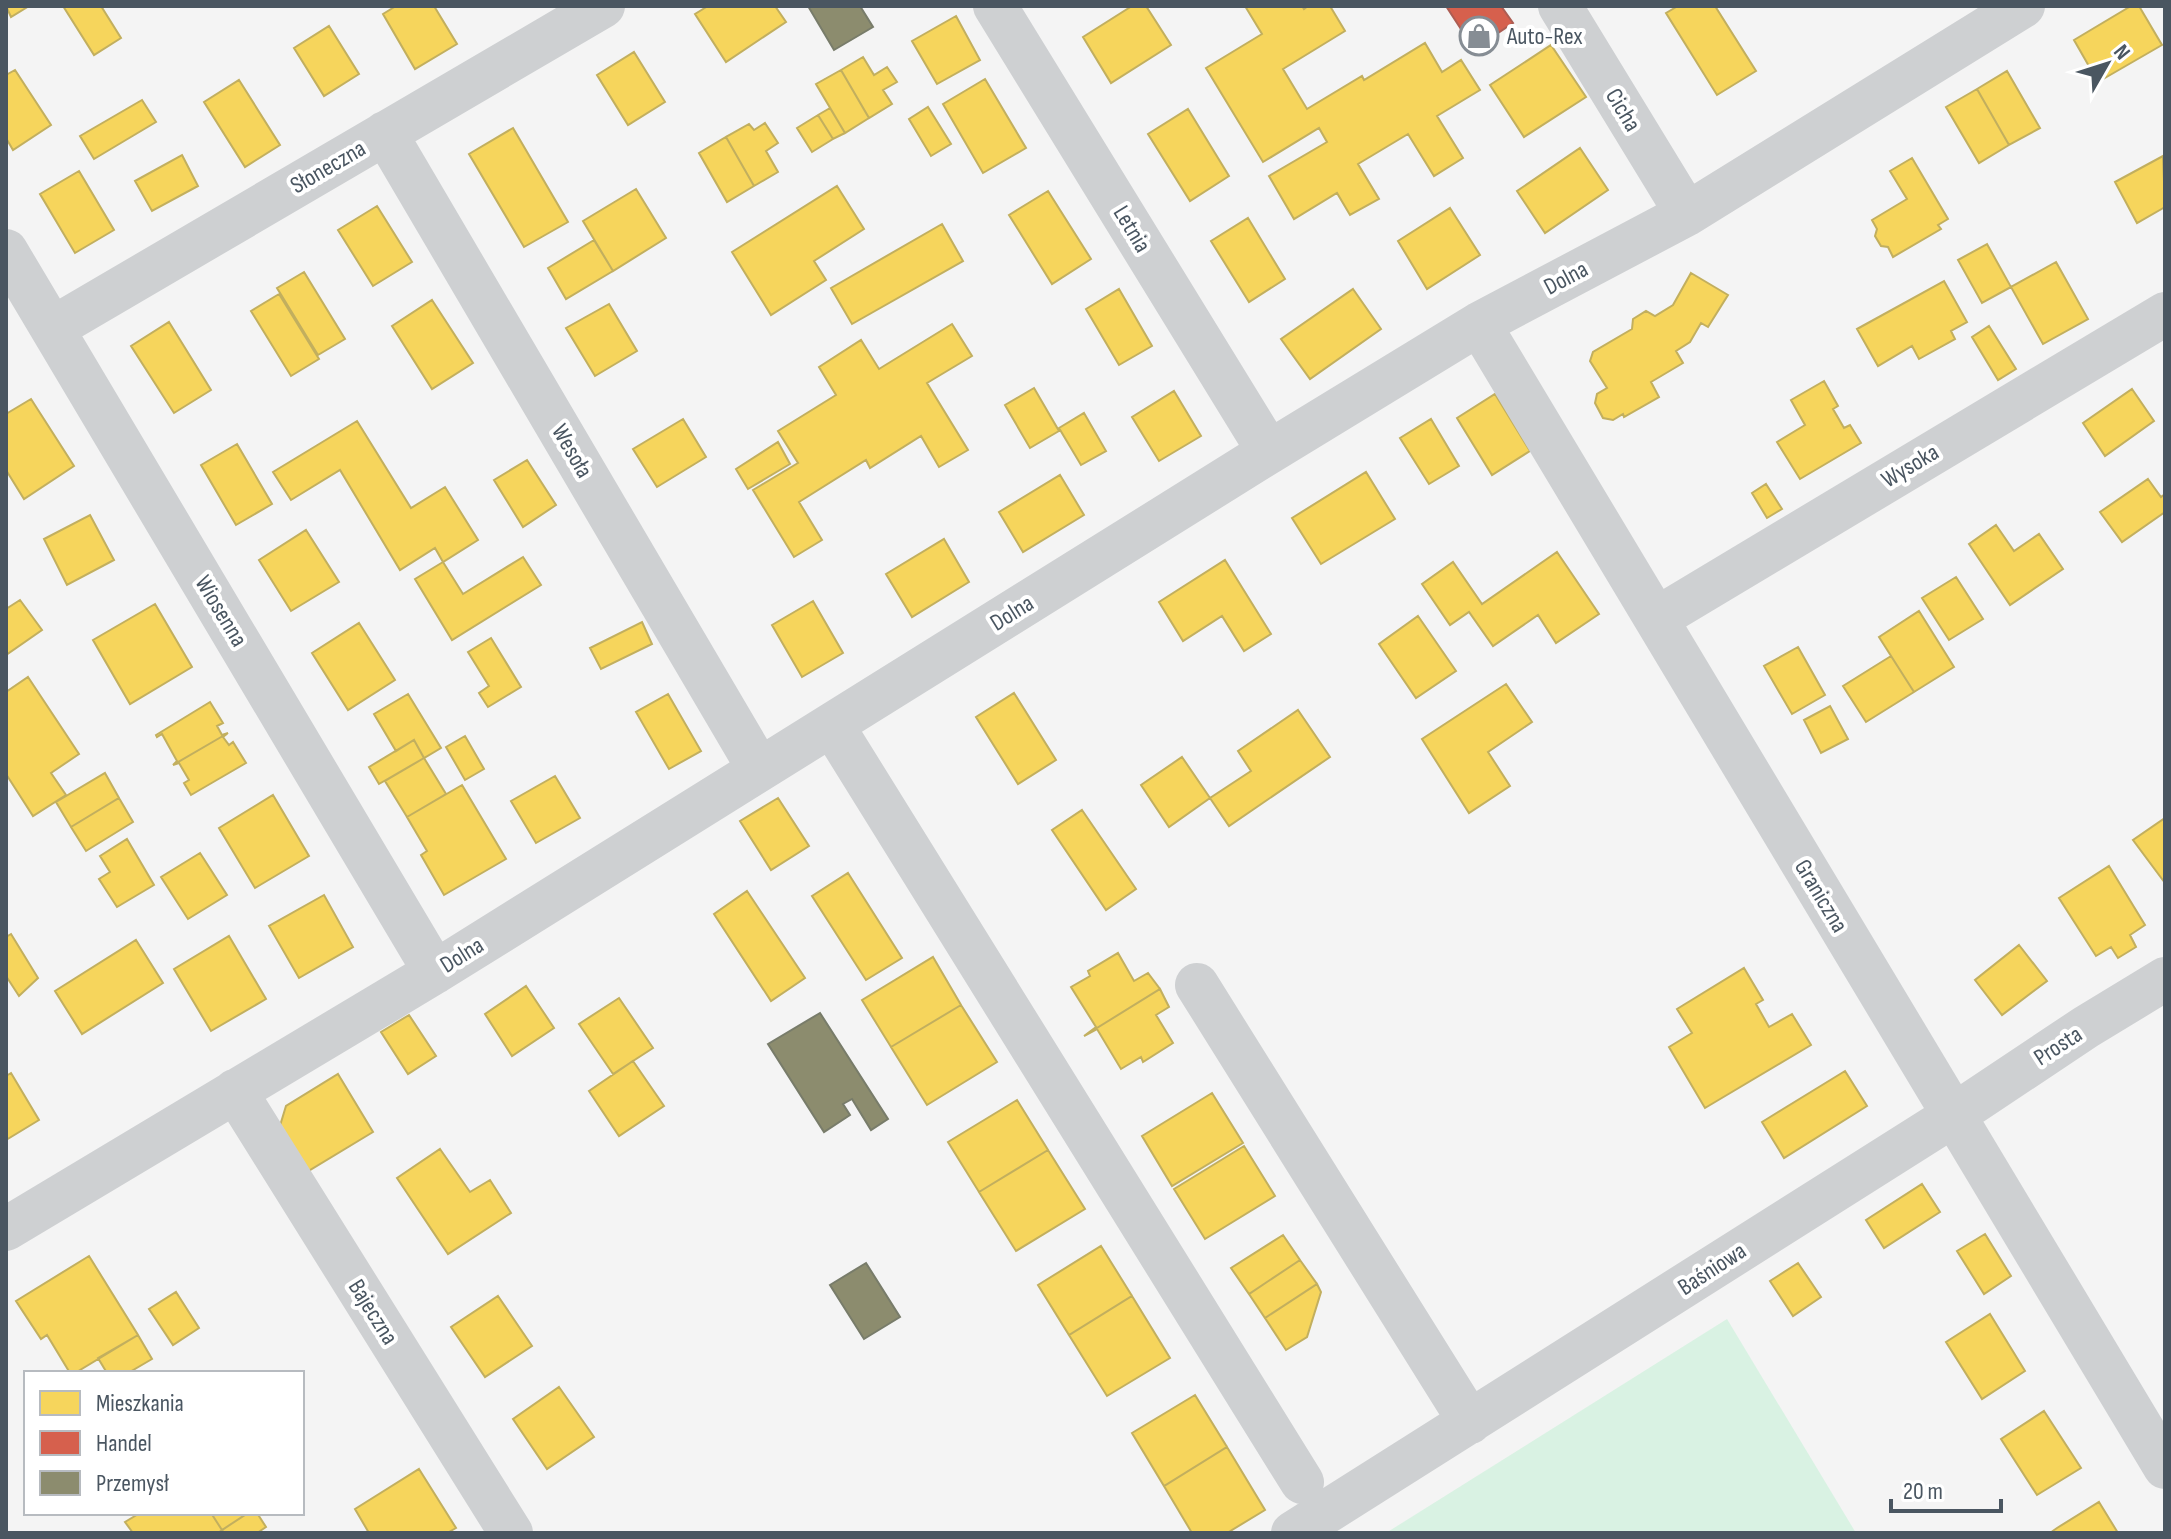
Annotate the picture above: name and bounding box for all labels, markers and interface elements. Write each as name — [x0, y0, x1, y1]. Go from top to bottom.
shop icon: Auto-Rex — [1458, 15, 1500, 57]
place label: Auto-Rex — [1506, 22, 1582, 51]
north arrow — [2067, 24, 2147, 104]
text: N — [2107, 39, 2136, 65]
street label: Cicha — [1599, 83, 1647, 137]
street label: Słoneczna — [285, 134, 371, 200]
street label: Letnia — [1107, 200, 1157, 258]
street label: Dolna — [1539, 254, 1593, 302]
street label: Wesoła — [545, 419, 599, 483]
street label: Wysoka — [1876, 438, 1944, 494]
street label: Wiosenna — [188, 570, 254, 652]
street label: Dolna — [985, 589, 1039, 637]
street label: Graniczna — [1788, 854, 1854, 938]
street label: Dolna — [435, 931, 489, 979]
street label: Prosta — [2028, 1020, 2088, 1072]
street label: Baśniowa — [1672, 1236, 1752, 1302]
street label: Bajeczna — [342, 1274, 404, 1350]
legend — [24, 1371, 304, 1515]
text: Mieszkania — [96, 1389, 184, 1418]
text: Handel — [96, 1429, 152, 1458]
scale bar — [1891, 1463, 2001, 1513]
text: Przemysł — [96, 1469, 169, 1498]
text: 20 m — [1903, 1477, 1943, 1506]

